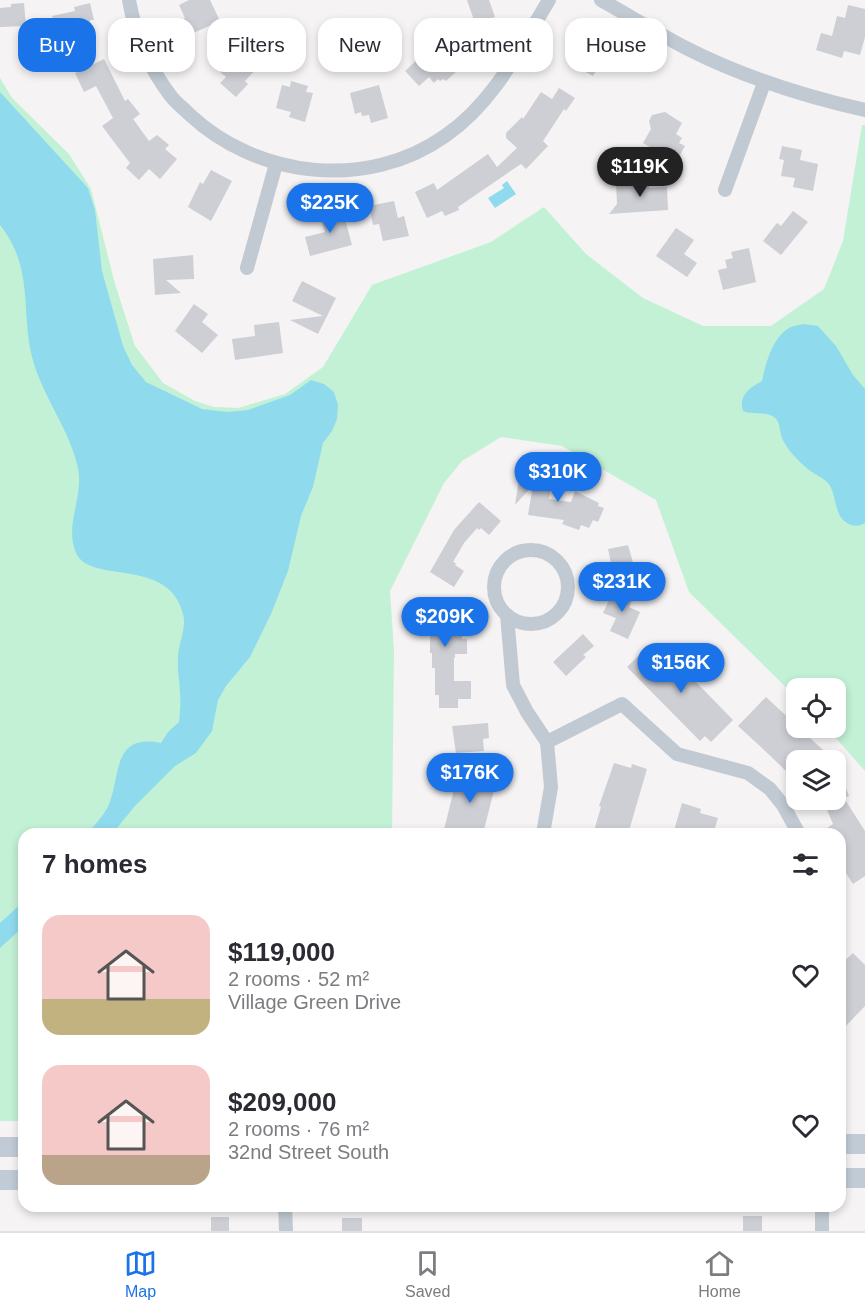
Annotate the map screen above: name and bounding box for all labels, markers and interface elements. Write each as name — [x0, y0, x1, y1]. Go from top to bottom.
chip: Buy — [18, 18, 96, 72]
chip: Rent — [108, 18, 195, 72]
chip: Filters — [207, 18, 306, 72]
chip: New — [318, 18, 402, 72]
chip: Apartment — [414, 18, 553, 72]
chip: House — [565, 18, 667, 72]
pin: $119K — [598, 147, 682, 198]
text: $119K — [611, 155, 669, 177]
pin: $225K — [288, 183, 372, 234]
text: $225K — [301, 191, 359, 213]
pin: $310K — [516, 452, 600, 503]
text: $310K — [529, 460, 587, 482]
pin: $231K — [580, 562, 664, 613]
text: $231K — [593, 570, 651, 592]
pin: $209K — [403, 597, 487, 648]
text: $209K — [416, 605, 474, 627]
pin: $156K — [639, 643, 723, 694]
text: $156K — [652, 651, 710, 673]
map controls — [786, 678, 846, 810]
button: locate — [786, 678, 846, 738]
button: layers — [786, 750, 846, 810]
pin: $176K — [428, 753, 512, 804]
text: $176K — [441, 761, 499, 783]
icon: filters — [789, 848, 822, 881]
text: 7 homes — [42, 849, 148, 879]
text: $119,000 — [228, 937, 335, 967]
icon: home — [90, 939, 162, 1011]
icon: heart — [789, 959, 822, 992]
text: 2 rooms · 52 m² — [228, 968, 369, 990]
text: Village Green Drive — [228, 991, 401, 1013]
text: $209,000 — [228, 1087, 336, 1117]
icon: home — [90, 1089, 162, 1161]
icon: heart — [789, 1109, 822, 1142]
text: 2 rooms · 76 m² — [228, 1118, 369, 1140]
text: 32nd Street South — [228, 1141, 389, 1163]
tab: Map — [124, 1247, 157, 1301]
tab: Saved — [405, 1247, 450, 1301]
tab: Home — [698, 1247, 741, 1301]

